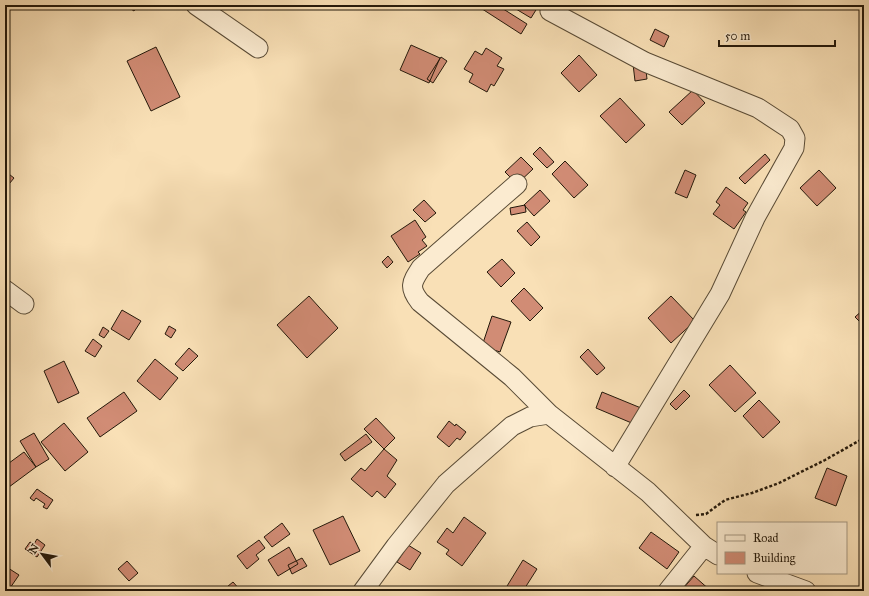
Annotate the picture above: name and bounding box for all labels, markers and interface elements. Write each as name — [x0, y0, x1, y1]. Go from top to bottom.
scale bar — [719, 22, 835, 48]
text: 50 m — [725, 29, 750, 43]
legend — [717, 522, 847, 574]
text: Road — [753, 531, 779, 545]
north arrow — [22, 534, 62, 574]
text: N — [26, 541, 42, 556]
text: Building — [753, 551, 796, 566]

